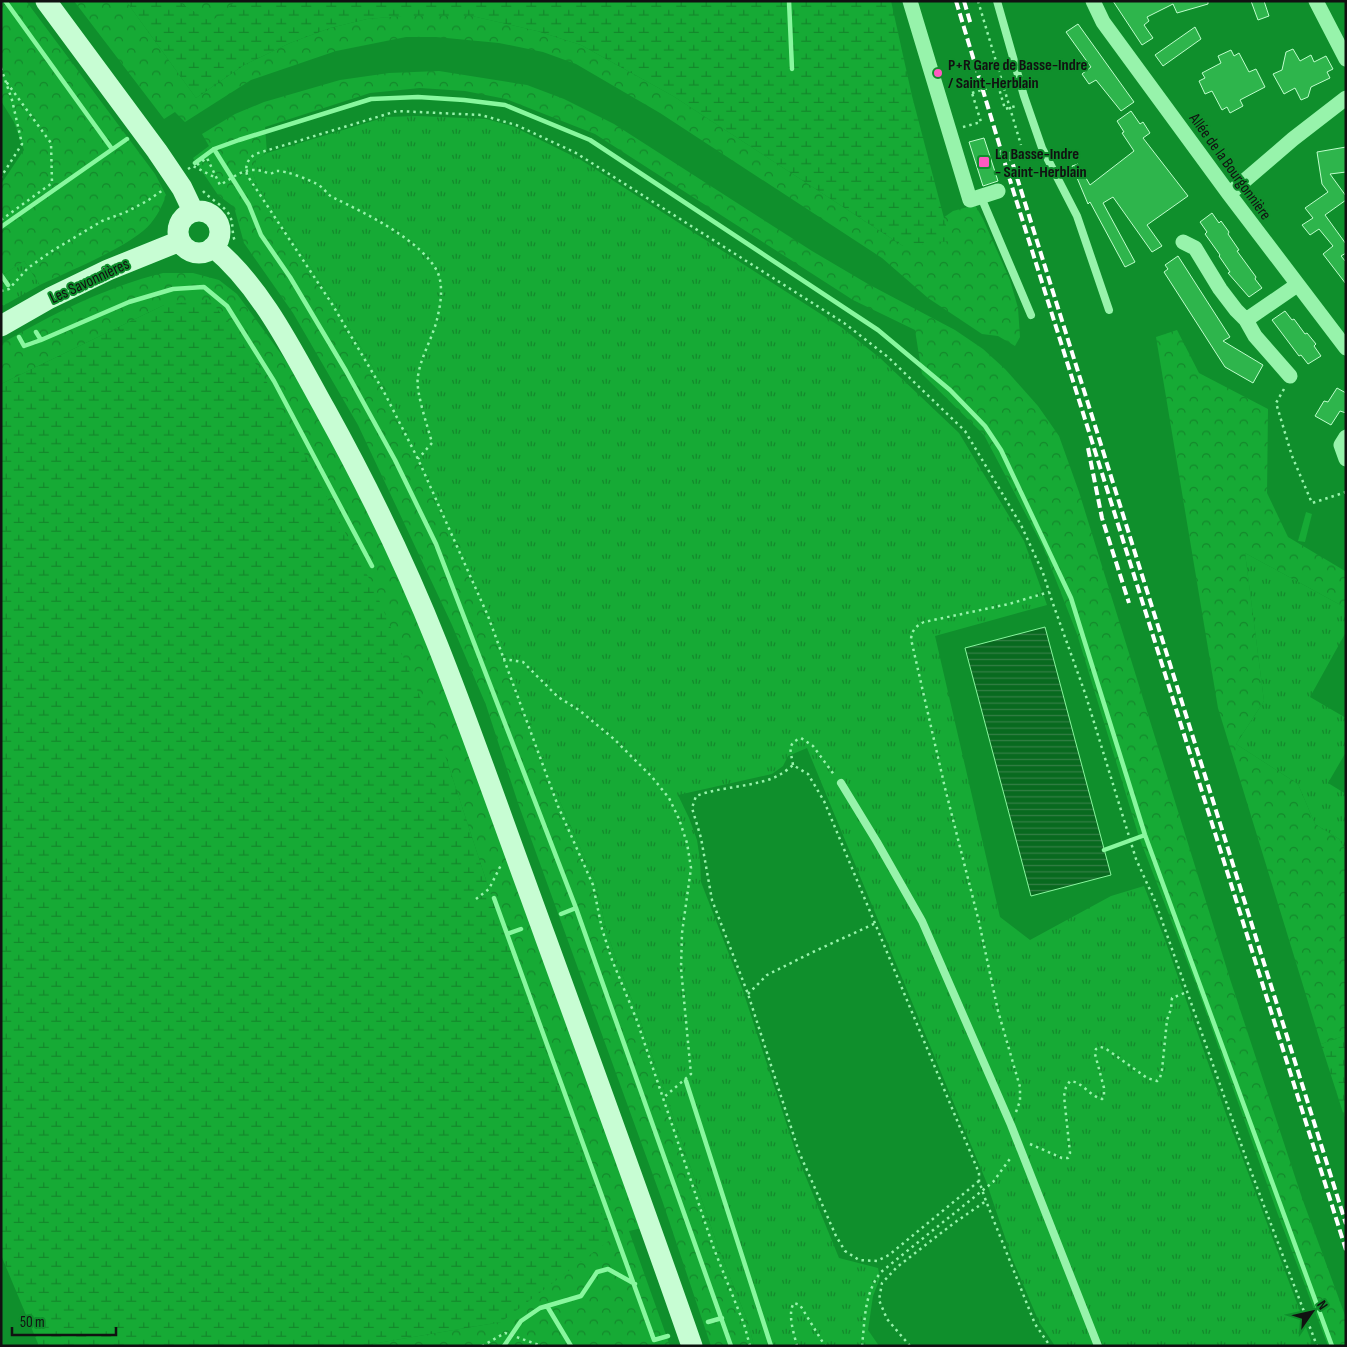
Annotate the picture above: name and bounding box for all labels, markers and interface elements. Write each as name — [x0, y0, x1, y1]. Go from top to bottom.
place label: P+R Gare de Basse-Indre / Saint-Herblain — [948, 56, 1087, 93]
marker: P+R Gare de Basse-Indre / Saint-Herblain — [932, 67, 944, 79]
street label: Allée de la Bourgonnière — [1184, 109, 1275, 224]
place label: La Basse-Indre - Saint-Herblain — [995, 145, 1087, 182]
marker: La Basse-Indre - Saint-Herblain — [977, 155, 991, 169]
street label: Les Savonnières — [47, 255, 133, 308]
north arrow — [1287, 1287, 1337, 1337]
text: N — [1313, 1297, 1332, 1313]
scale bar — [12, 1304, 116, 1336]
text: 50 m — [20, 1313, 45, 1332]

